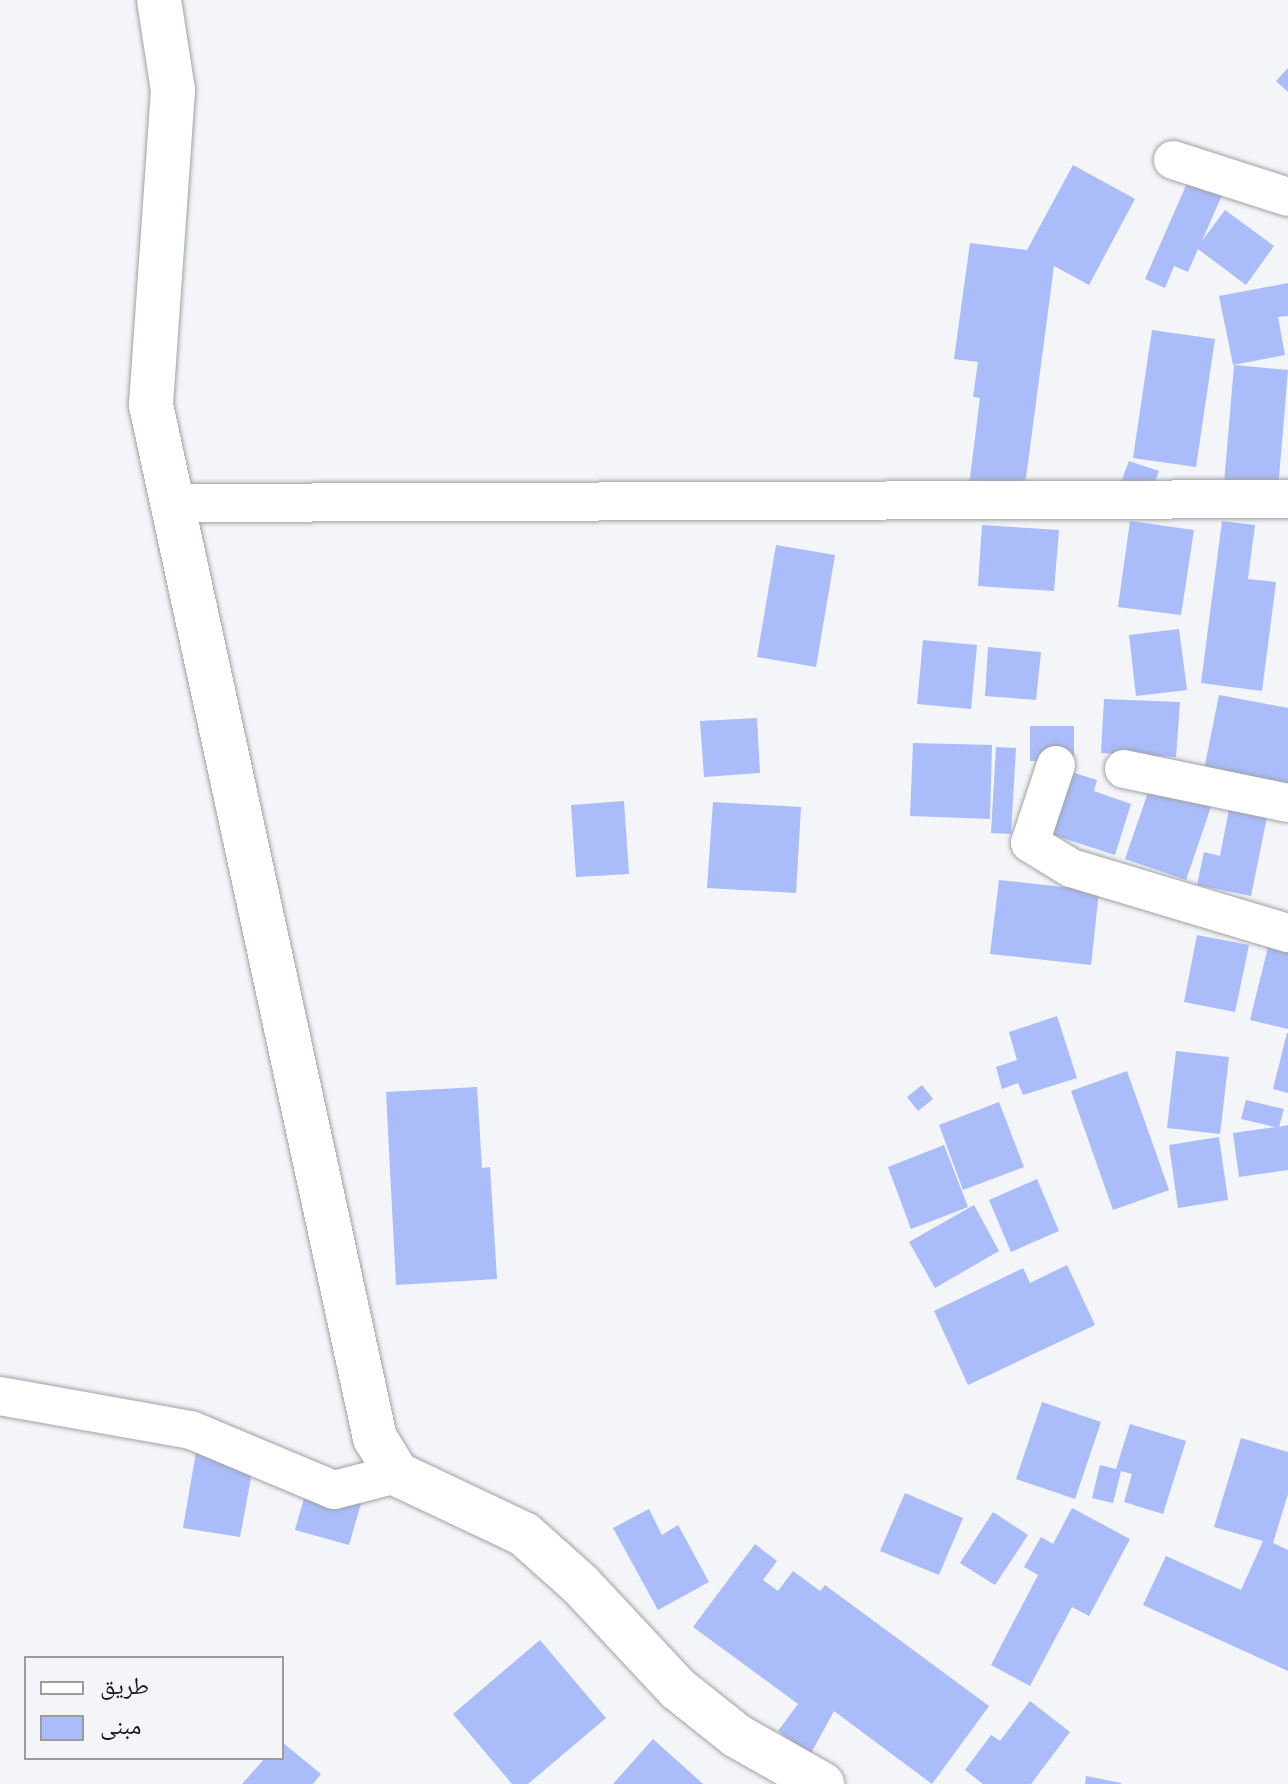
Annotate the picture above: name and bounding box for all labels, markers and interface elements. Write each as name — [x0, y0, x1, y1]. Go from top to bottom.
legend — [24, 1656, 284, 1760]
text: طريق — [100, 1669, 149, 1702]
text: مبنى — [100, 1709, 141, 1742]

